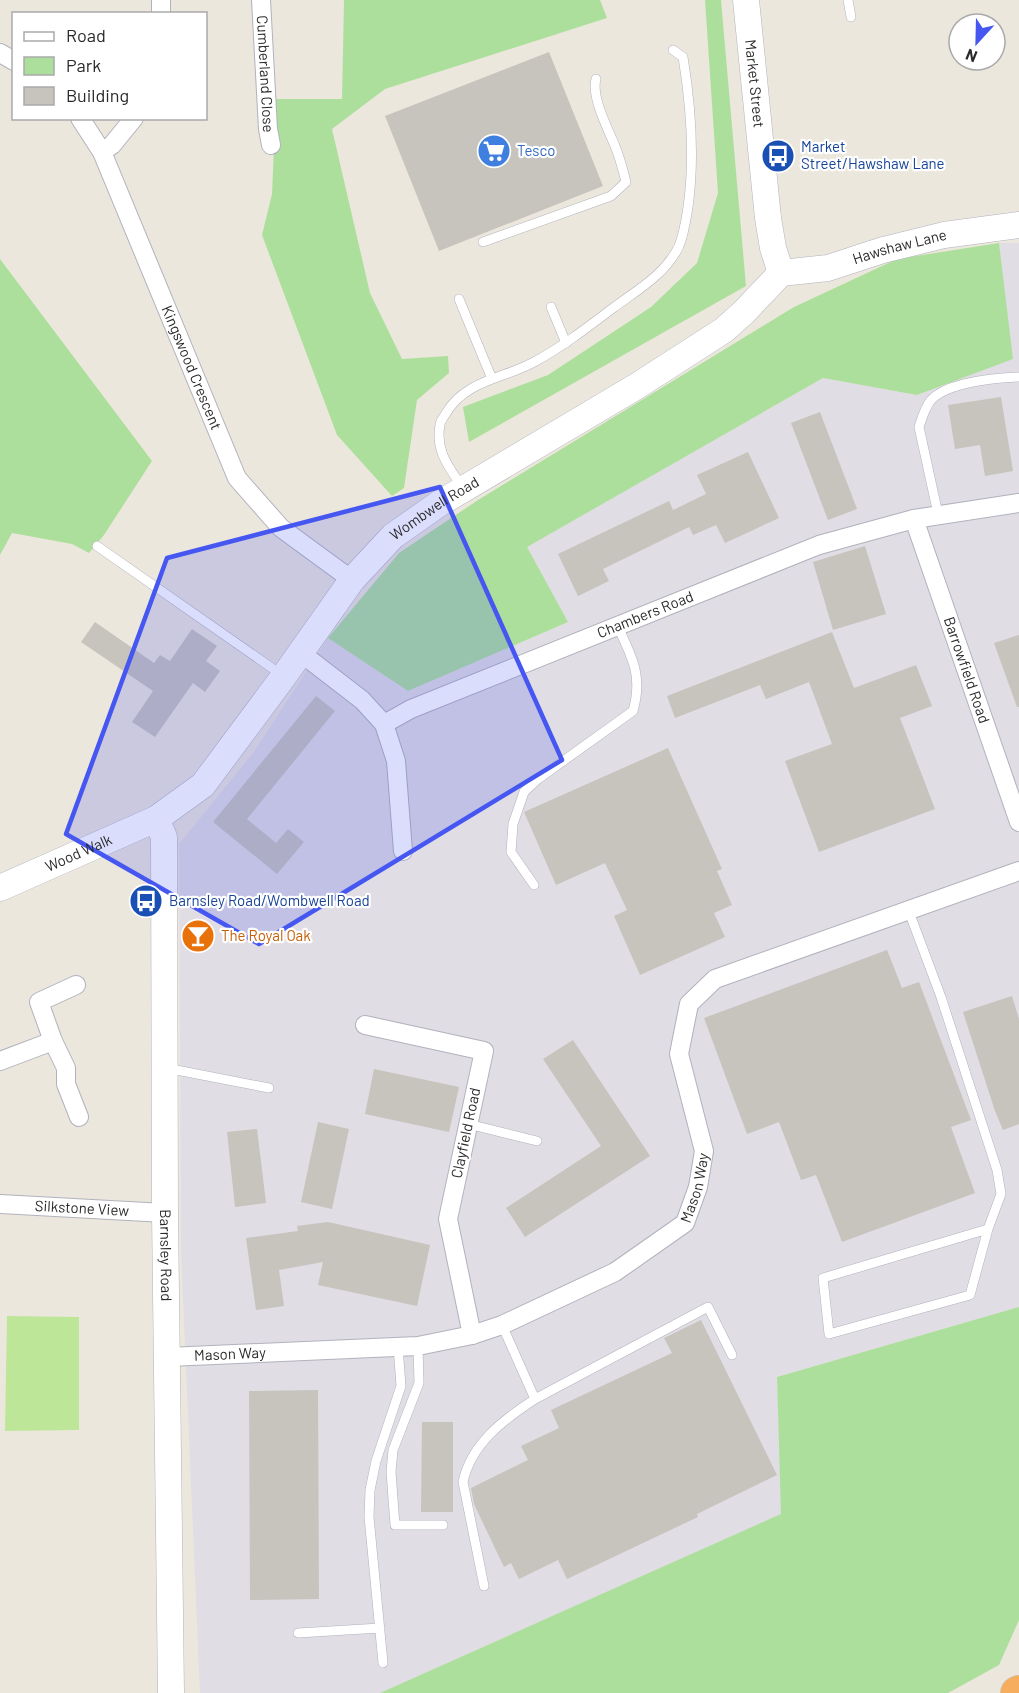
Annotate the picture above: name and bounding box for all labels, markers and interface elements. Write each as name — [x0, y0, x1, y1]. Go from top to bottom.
legend — [12, 12, 207, 120]
north arrow — [947, 12, 1007, 72]
street label: Cumberland Close — [254, 15, 278, 133]
text: Road — [66, 24, 106, 46]
street label: Market Street — [742, 39, 769, 128]
text: N — [963, 46, 980, 67]
text: Park — [66, 54, 101, 76]
text: Building — [66, 84, 129, 106]
supermarket icon: Tesco — [476, 133, 512, 169]
place label: Market Street/Hawshaw Lane — [801, 137, 945, 172]
bus stop icon: Market Street/Hawshaw Lane — [760, 138, 796, 174]
place label: Tesco — [517, 141, 556, 159]
street label: Hawshaw Lane — [850, 225, 948, 267]
street label: Kingswood Crescent — [159, 303, 226, 432]
street label: Wombwell Road — [386, 472, 482, 543]
street label: Chambers Road — [594, 586, 696, 641]
street label: Barrowfield Road — [941, 614, 994, 726]
street label: Wood Walk — [42, 829, 115, 875]
bus stop icon: Barnsley Road/Wombwell Road — [128, 883, 164, 919]
place label: Barnsley Road/Wombwell Road — [169, 891, 370, 909]
bar icon: The Royal Oak — [180, 918, 216, 954]
place label: The Royal Oak — [221, 926, 311, 944]
street label: Clayfield Road — [447, 1086, 483, 1180]
street label: Mason Way — [676, 1151, 712, 1225]
street label: Silkstone View — [34, 1196, 130, 1219]
street label: Barnsley Road — [157, 1209, 176, 1301]
street label: Mason Way — [194, 1343, 266, 1364]

